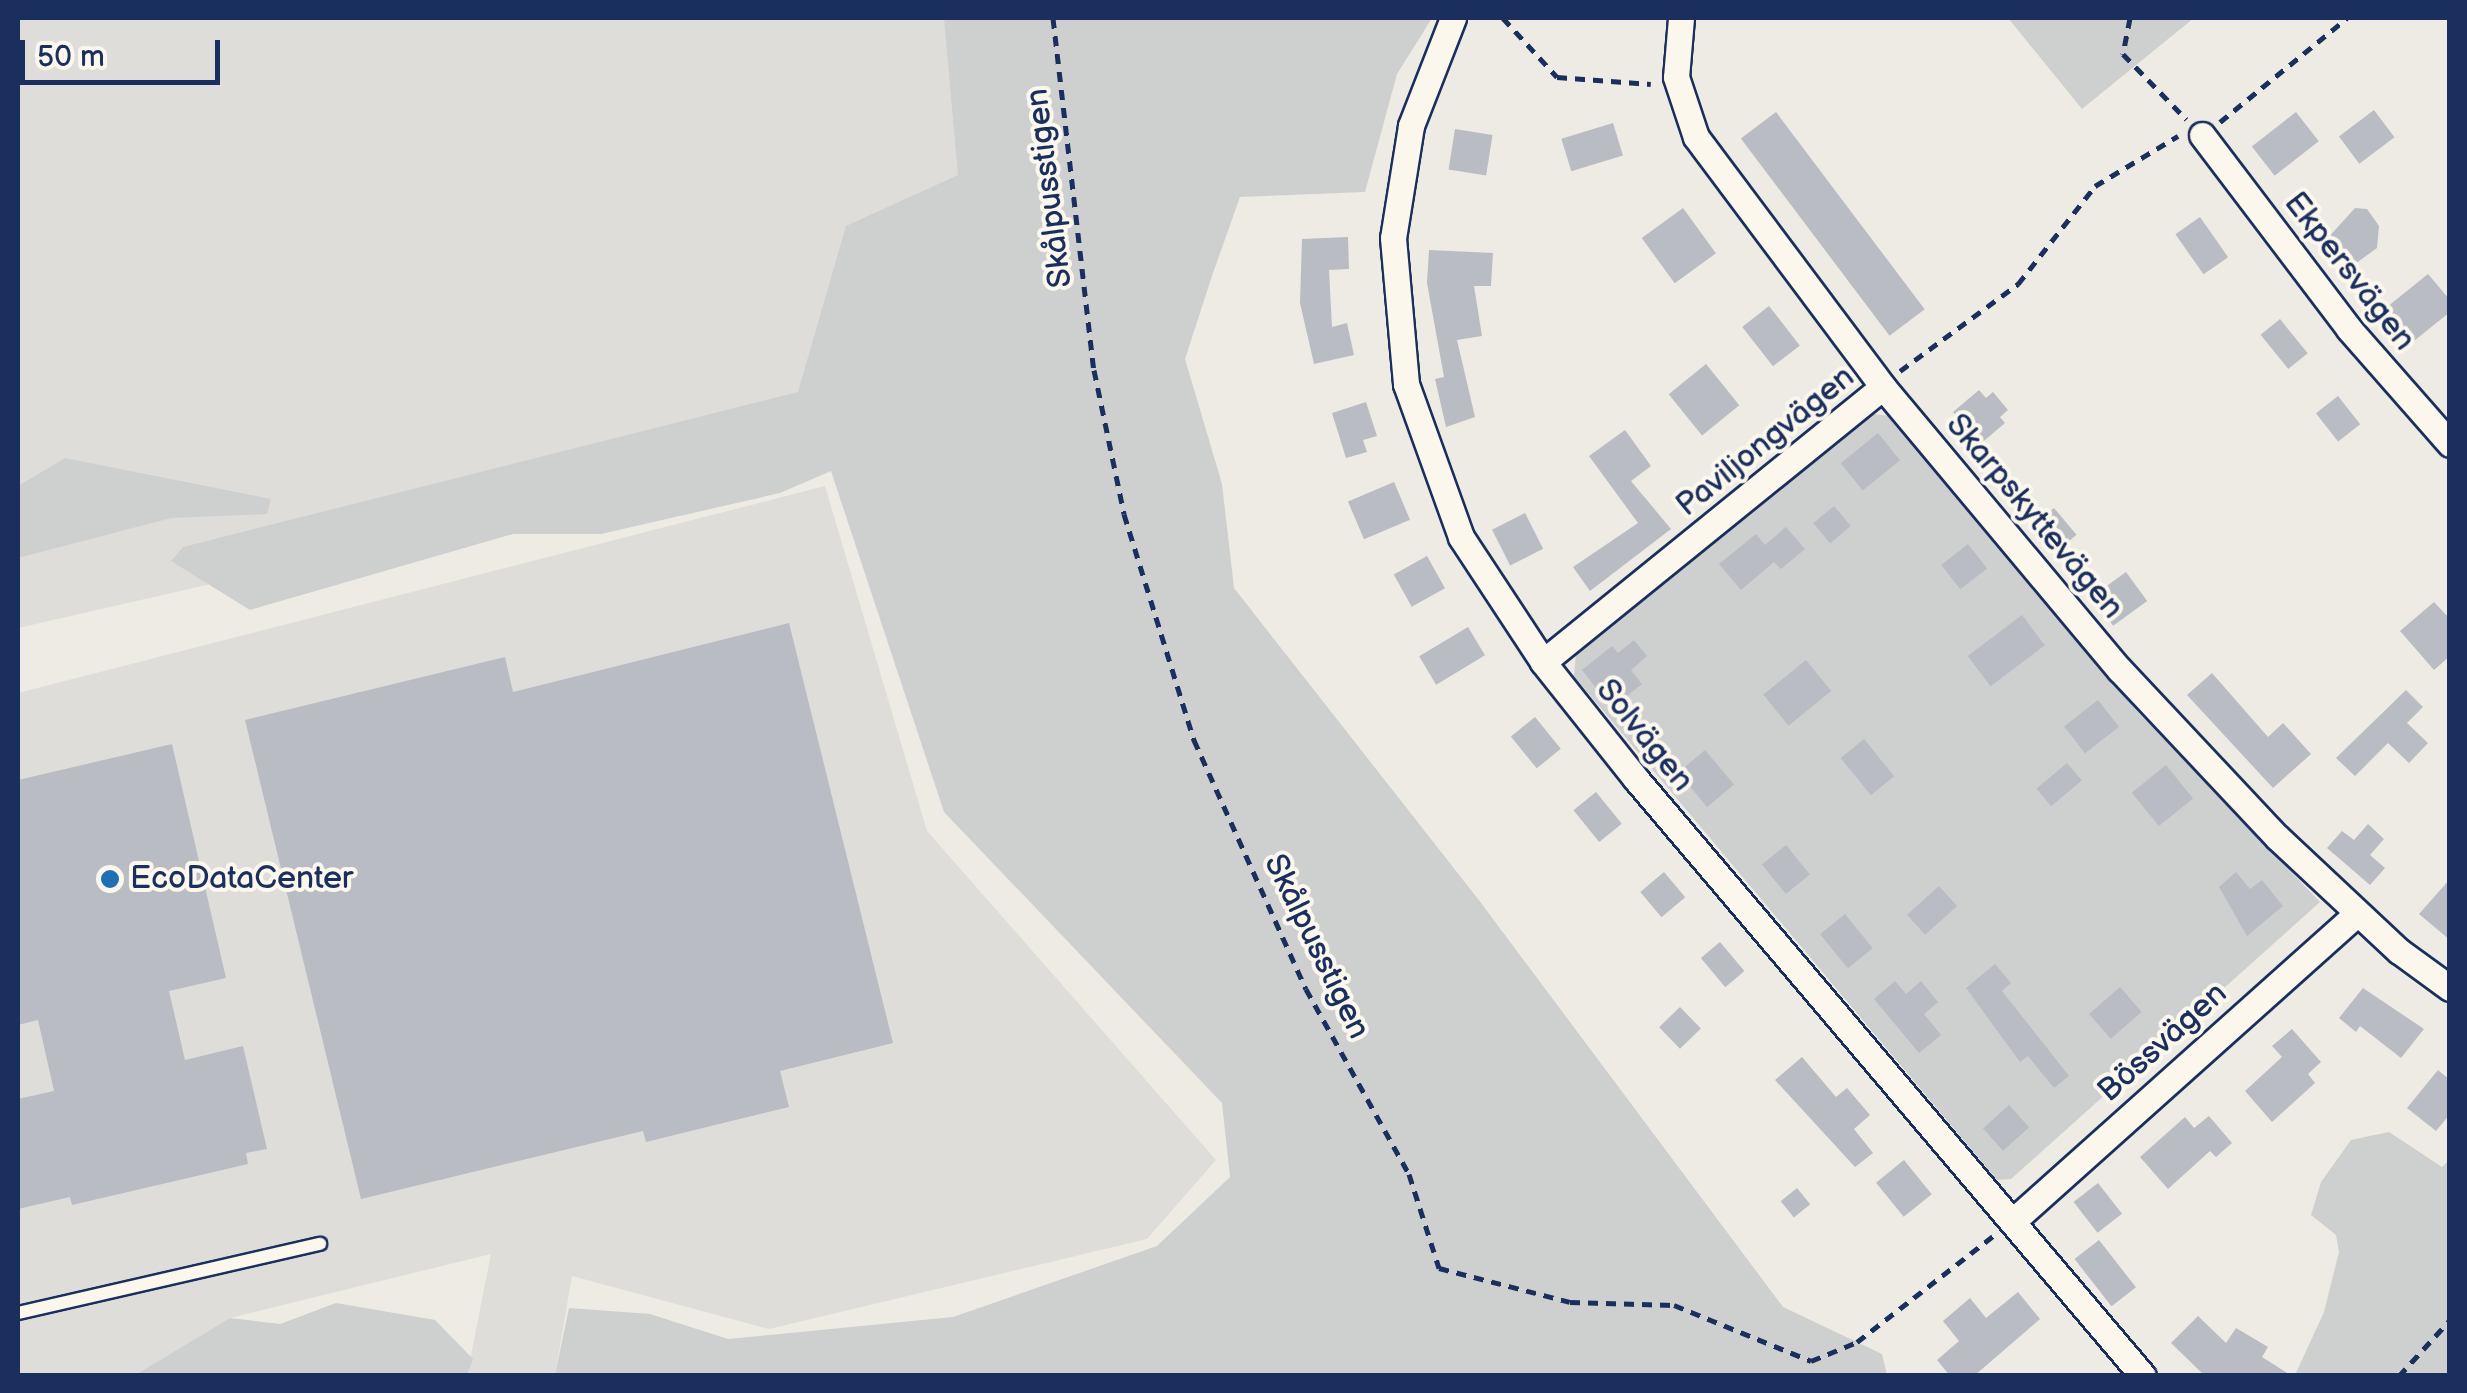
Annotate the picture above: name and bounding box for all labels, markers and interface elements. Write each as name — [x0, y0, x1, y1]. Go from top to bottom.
scale bar — [25, 20, 225, 82]
text: 50 m — [37, 39, 105, 75]
street label: Skålpusstigen — [1019, 86, 1081, 290]
street label: Ekpersvägen — [2275, 185, 2423, 359]
street label: Paviljongvägen — [1669, 359, 1863, 525]
street label: Skarpskyttevägen — [1937, 407, 2131, 627]
street label: Solvägen — [1587, 672, 1701, 800]
street label: Skålpusstigen — [1255, 849, 1377, 1045]
place label: EcoDataCenter — [130, 860, 353, 898]
marker: EcoDataCenter — [99, 868, 121, 890]
street label: Bössvägen — [2091, 975, 2235, 1111]

